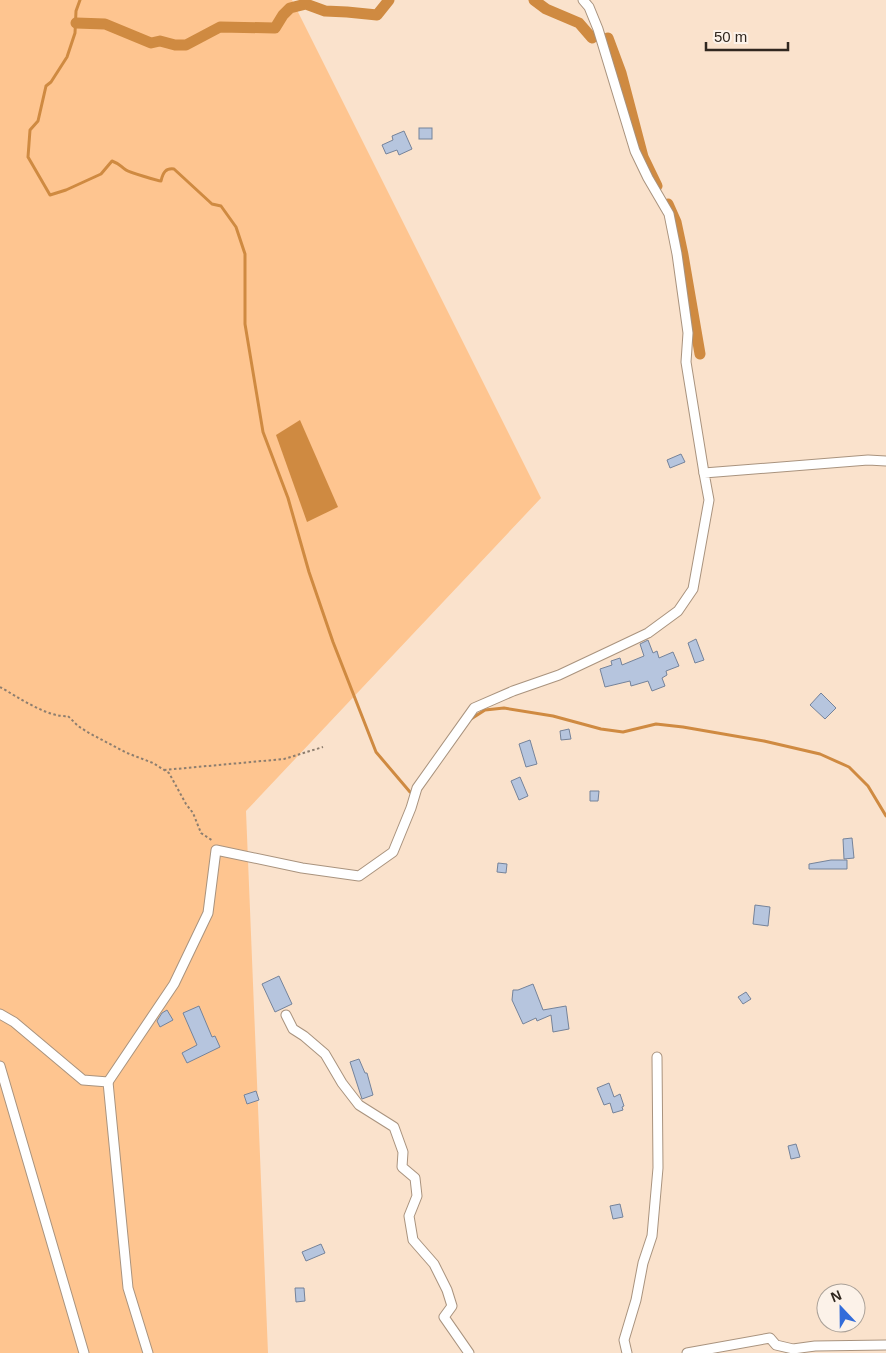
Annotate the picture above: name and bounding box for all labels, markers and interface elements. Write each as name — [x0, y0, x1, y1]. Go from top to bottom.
scale bar — [706, 20, 788, 52]
text: 50 m — [714, 28, 747, 45]
north arrow — [816, 1283, 866, 1333]
text: N — [828, 1287, 844, 1305]

